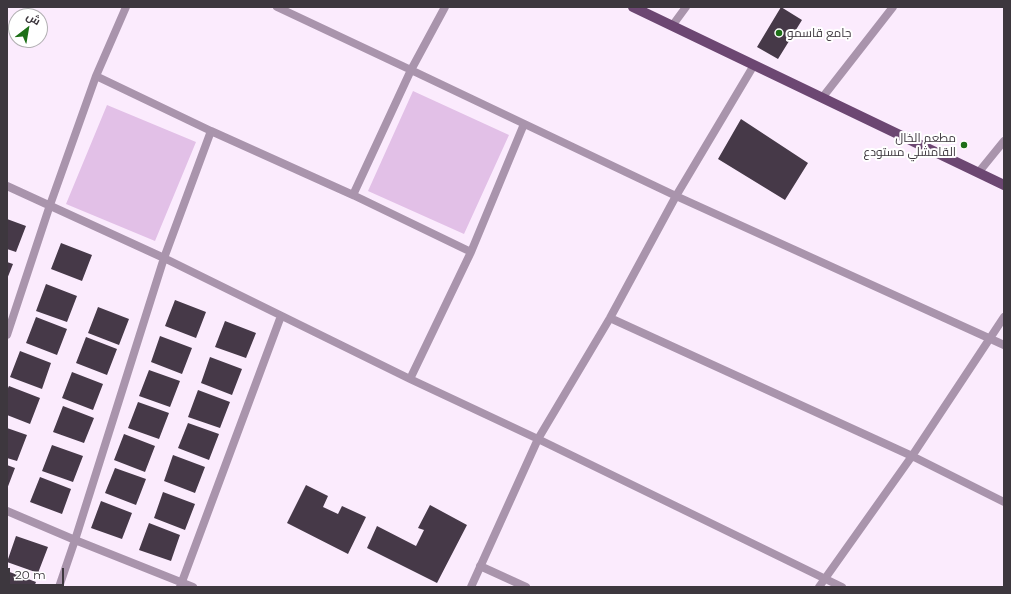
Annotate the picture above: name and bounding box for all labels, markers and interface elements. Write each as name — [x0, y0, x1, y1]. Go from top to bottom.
north arrow — [8, 8, 48, 48]
text: ش — [24, 9, 43, 28]
place label: جامع قاسمو — [787, 26, 851, 40]
marker: جامع قاسمو — [774, 28, 784, 38]
place label: مطعم الخال القامشلي مستودع — [864, 131, 956, 159]
marker: مطعم الخال القامشلي مستودع — [959, 140, 969, 150]
scale bar — [10, 560, 66, 586]
text: 20 m — [15, 567, 46, 582]

